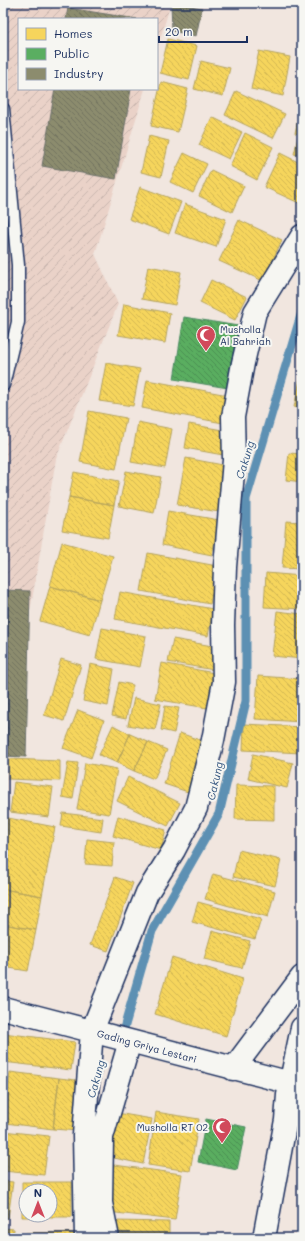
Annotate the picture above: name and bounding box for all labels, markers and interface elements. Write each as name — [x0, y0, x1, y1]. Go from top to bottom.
legend — [18, 18, 158, 90]
scale bar — [159, 18, 247, 44]
text: 20 m — [165, 23, 193, 39]
text: Homes — [54, 25, 93, 41]
text: Public — [54, 45, 89, 61]
text: Industry — [54, 65, 103, 81]
place label: Musholla Al Bahriah — [220, 322, 271, 348]
mosque icon: Musholla Al Bahriah — [195, 324, 217, 352]
water label: Cakung — [232, 438, 258, 481]
water label: Cakung — [203, 760, 226, 802]
street label: Gading Griya Lestari — [96, 1026, 198, 1066]
water label: Cakung — [83, 1057, 108, 1100]
mosque icon: Musholla RT 02 — [211, 1116, 233, 1144]
place label: Musholla RT 02 — [137, 1120, 208, 1134]
north arrow — [18, 1183, 58, 1223]
text: N — [34, 1185, 42, 1200]

